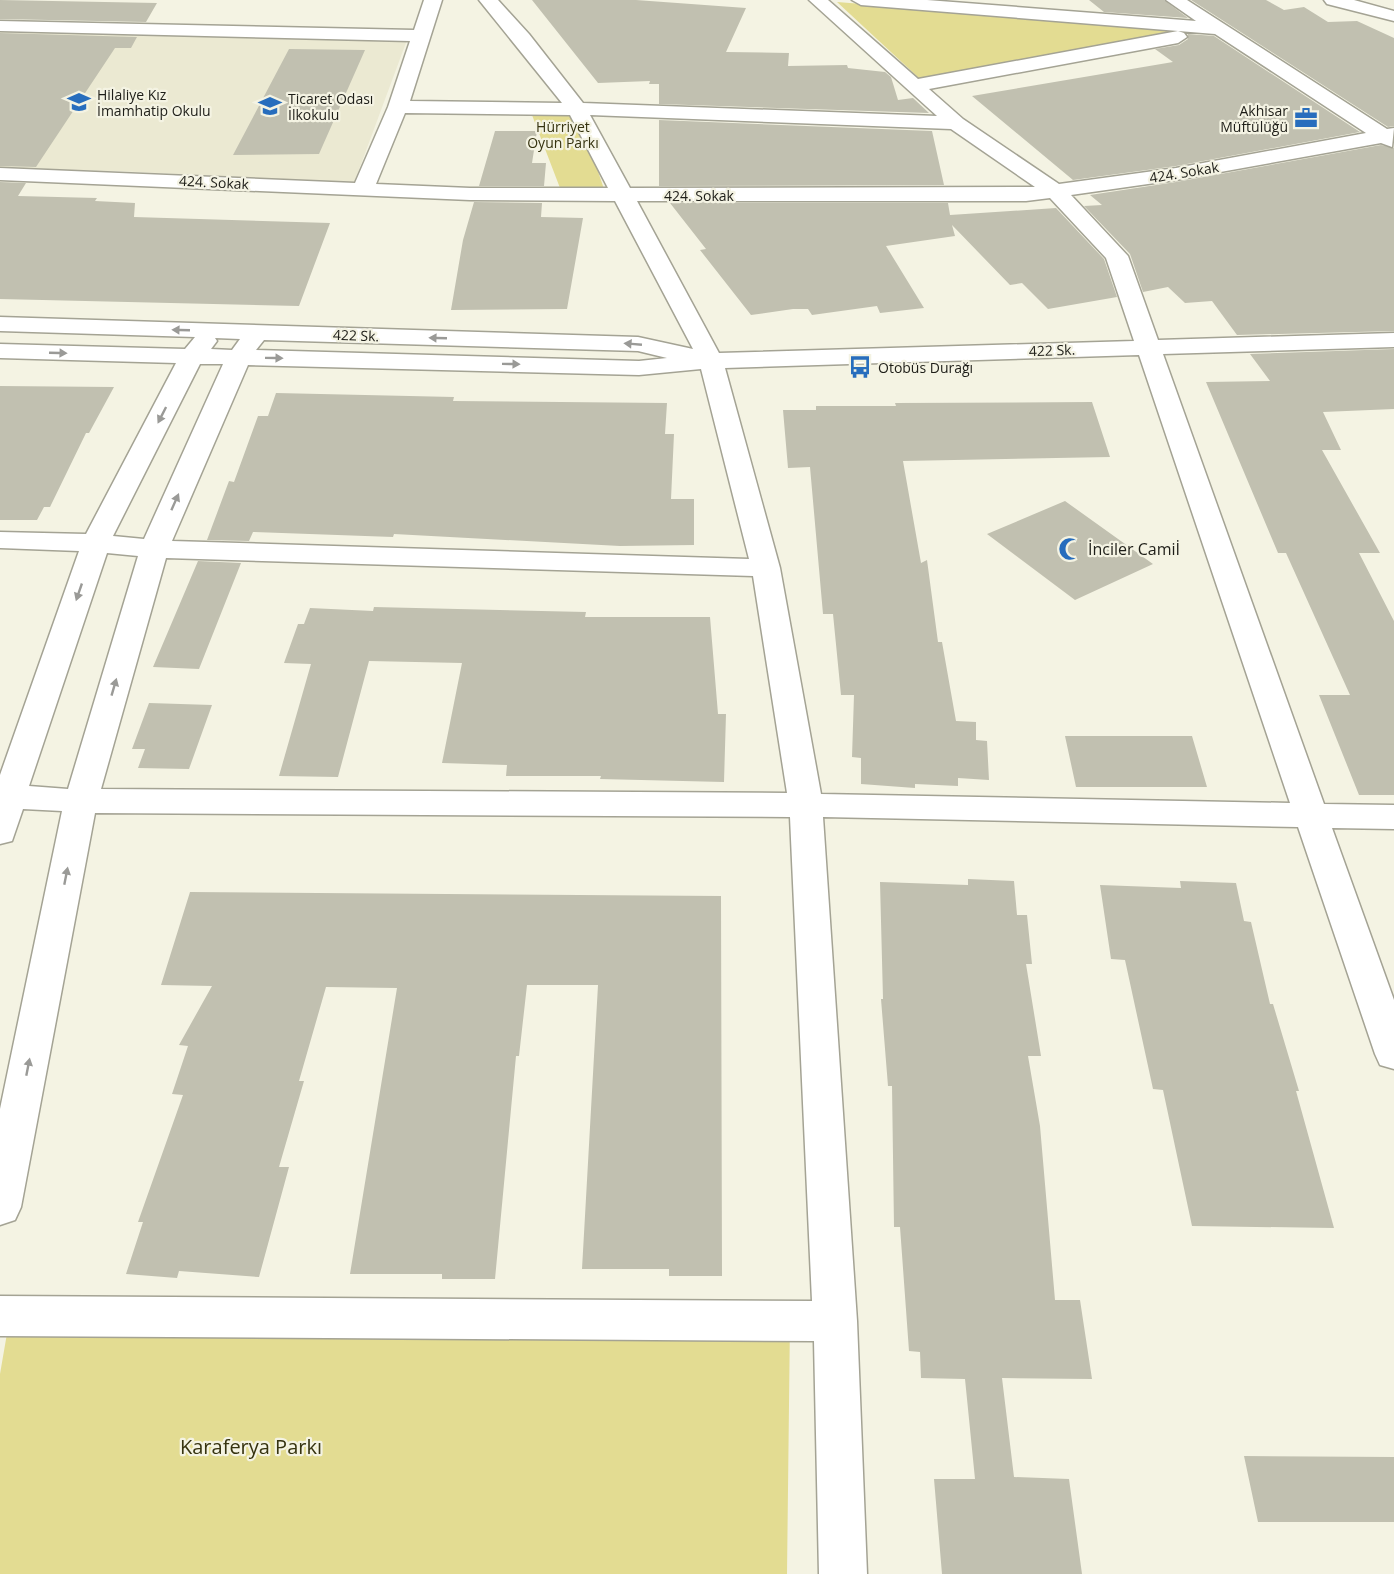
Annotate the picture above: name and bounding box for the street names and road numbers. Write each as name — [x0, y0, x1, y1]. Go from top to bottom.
street label: 424. Sokak — [1148, 157, 1221, 187]
street label: 424. Sokak — [179, 171, 250, 193]
street label: 424. Sokak — [664, 186, 735, 205]
street label: 422 Sk. — [332, 325, 380, 345]
street label: 422 Sk. — [1028, 340, 1076, 360]

